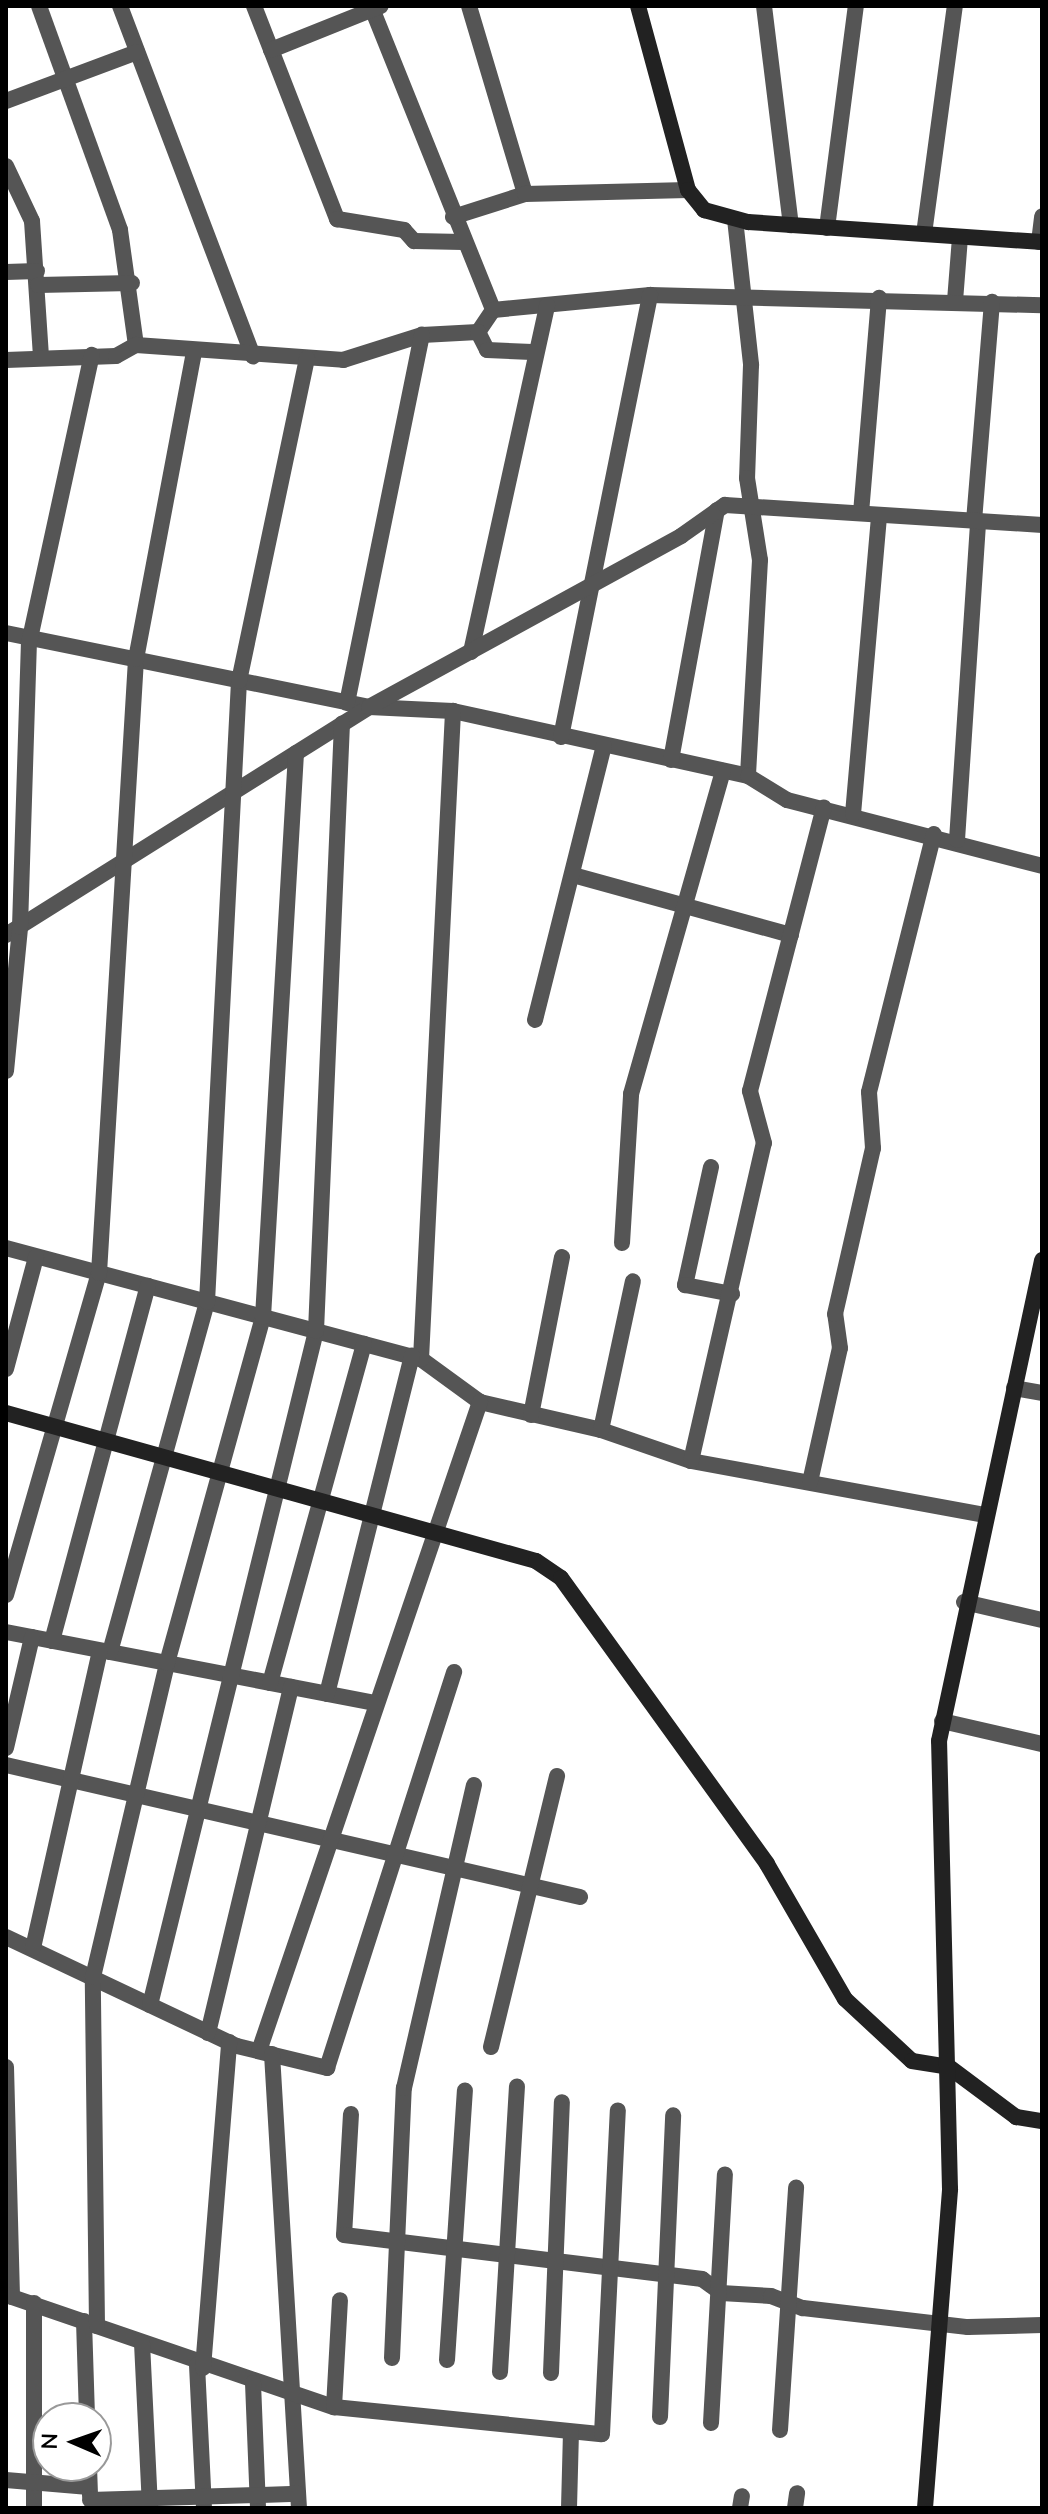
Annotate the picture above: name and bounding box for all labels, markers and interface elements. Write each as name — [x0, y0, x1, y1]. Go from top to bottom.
north arrow — [32, 2402, 112, 2482]
text: N — [35, 2432, 65, 2450]

